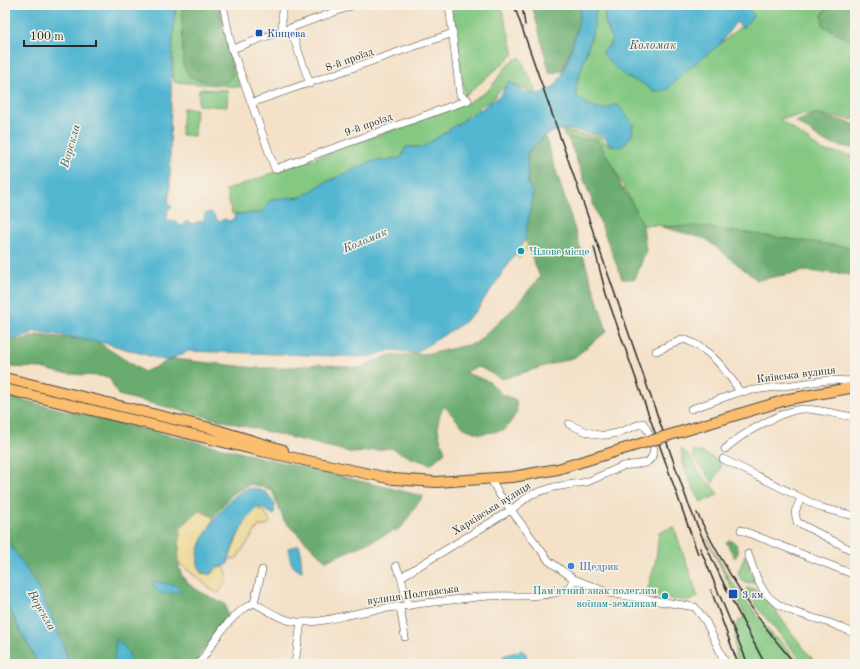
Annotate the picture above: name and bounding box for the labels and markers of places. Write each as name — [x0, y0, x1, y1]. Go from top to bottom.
marker: Кінцева — [254, 28, 264, 38]
place label: Кінцева — [267, 29, 306, 40]
marker: Чілове місце — [516, 246, 526, 256]
place label: Чілове місце — [529, 247, 590, 258]
marker: Щедрик — [566, 561, 576, 571]
place label: Щедрик — [579, 562, 619, 573]
place label: Пам'ятний знак полеглим воїнам-землякам — [533, 586, 657, 610]
marker: 3 км — [727, 588, 739, 600]
place label: 3 км — [742, 590, 763, 601]
marker: Пам'ятний знак полеглим воїнам-землякам — [660, 591, 670, 601]

